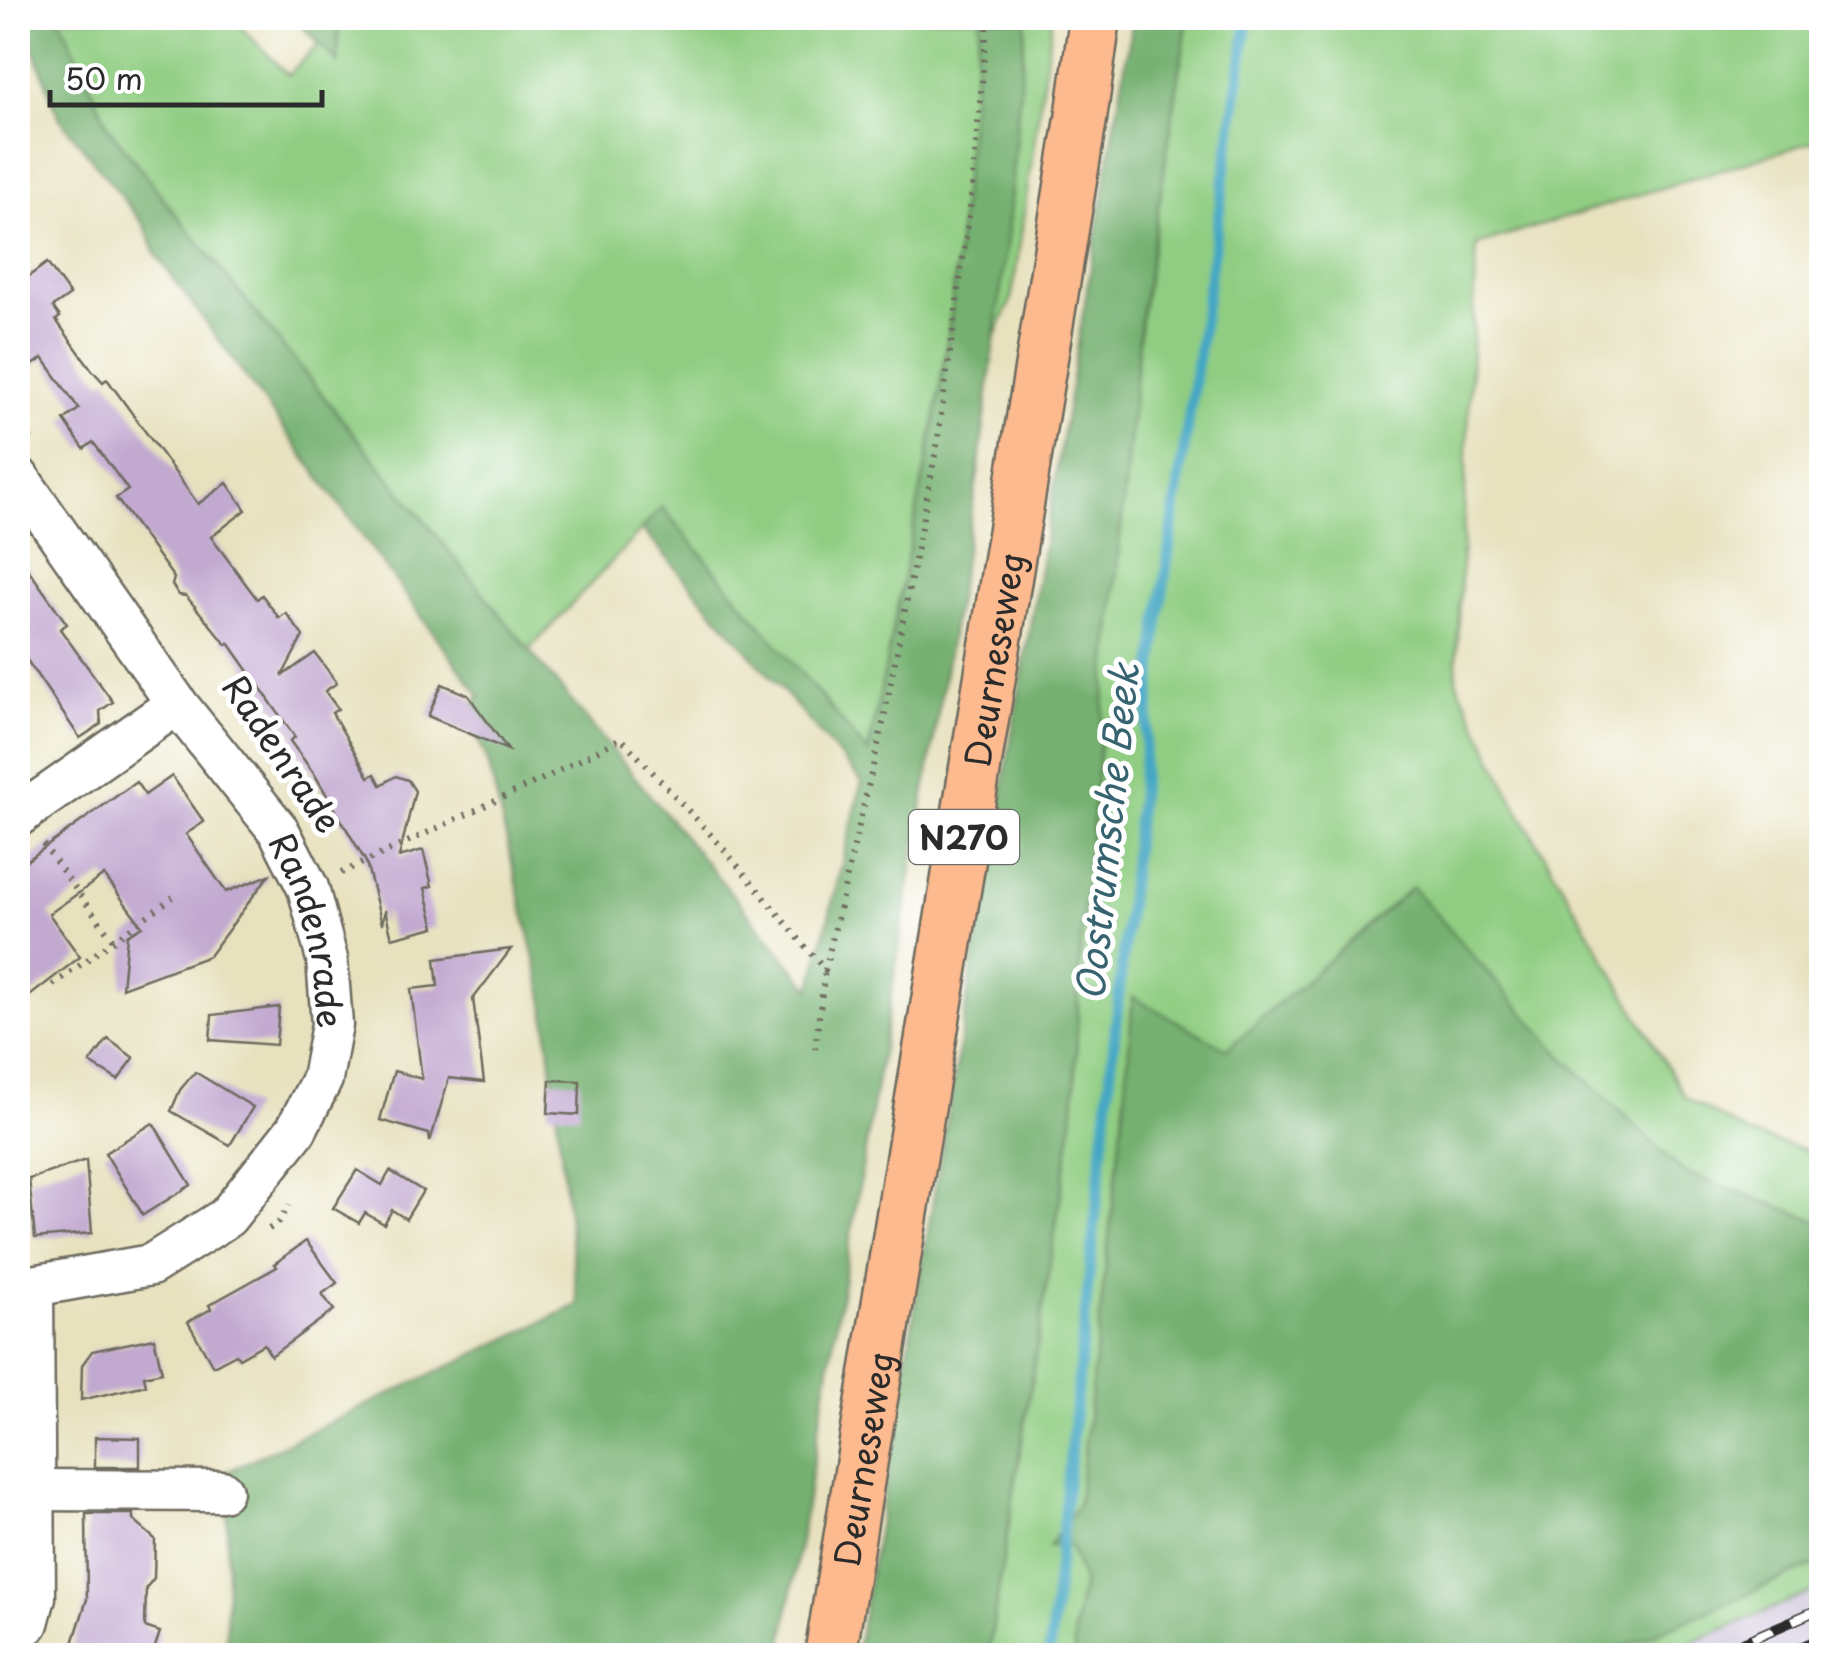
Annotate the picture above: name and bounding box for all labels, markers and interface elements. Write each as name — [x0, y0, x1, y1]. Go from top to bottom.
scale bar — [50, 45, 322, 107]
text: 50 m — [65, 55, 143, 100]
street label: Deurneseweg — [949, 548, 1036, 771]
water label: Oostrumsche Beek — [1060, 659, 1152, 1003]
street label: Radenrade — [210, 663, 356, 843]
road number: N270 — [909, 810, 1019, 864]
street label: Randenrade — [257, 822, 359, 1030]
street label: Deurneseweg — [819, 1347, 906, 1570]

